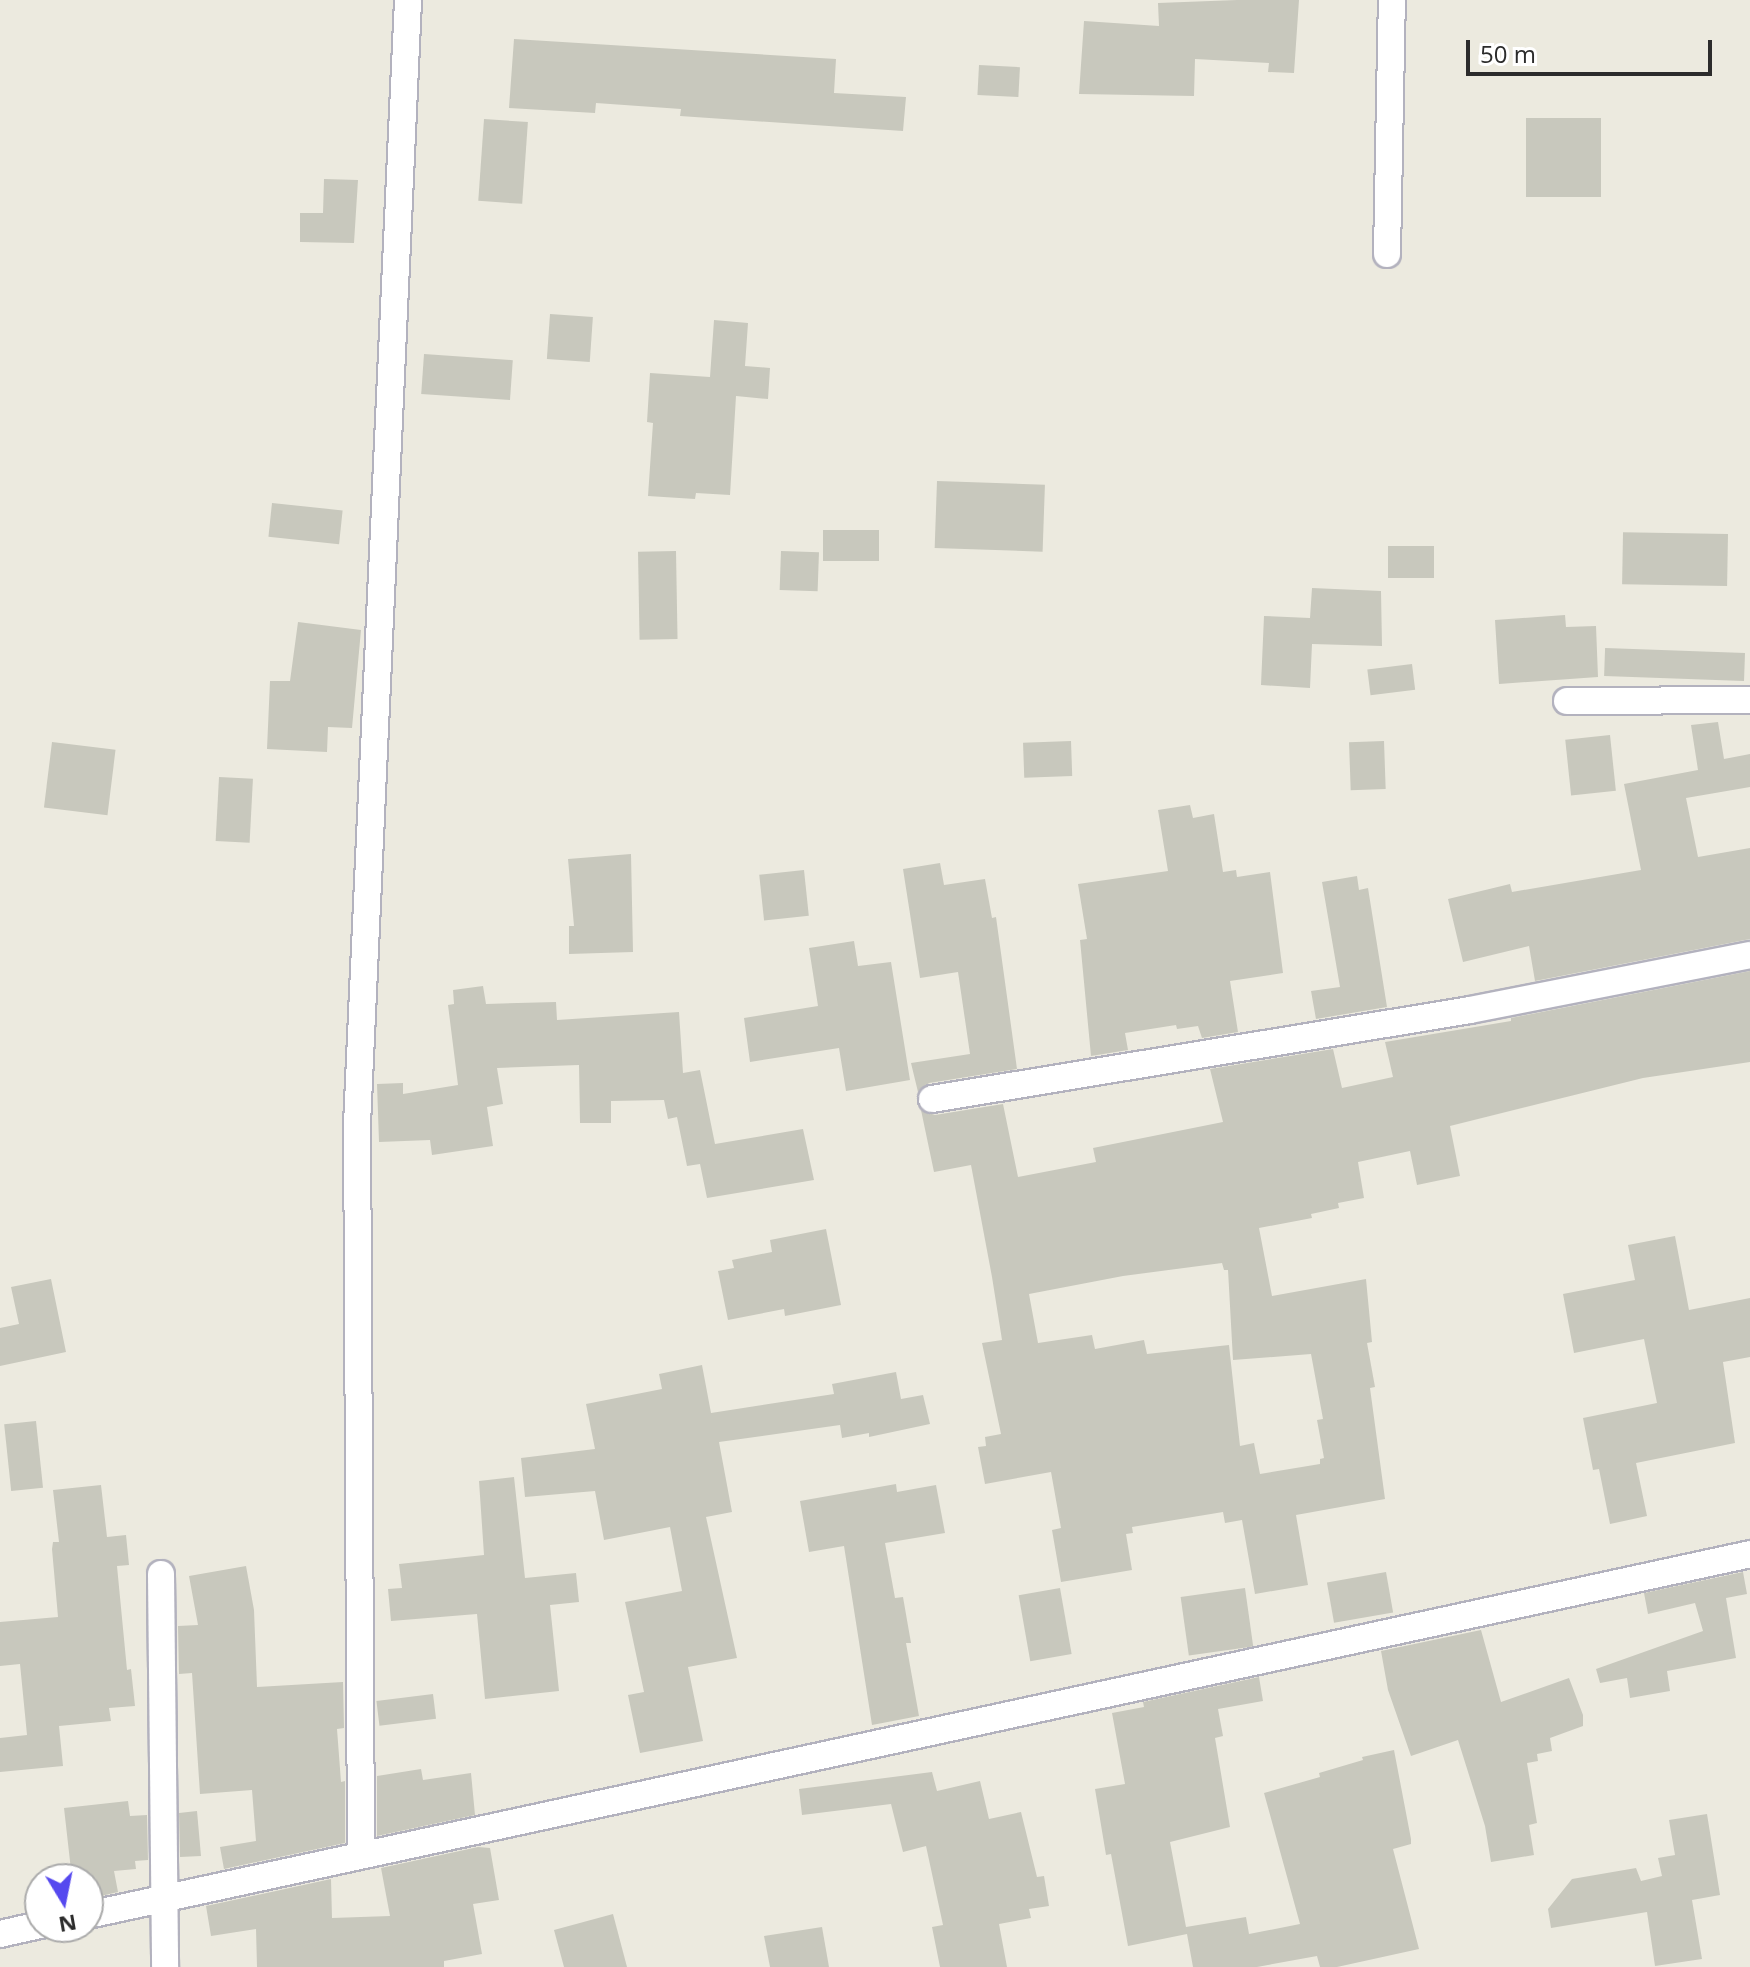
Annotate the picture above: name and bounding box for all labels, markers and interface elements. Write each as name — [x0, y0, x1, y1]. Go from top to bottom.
scale bar — [1470, 24, 1716, 74]
text: 50 m — [1480, 37, 1536, 70]
north arrow — [24, 1863, 104, 1943]
text: N — [56, 1908, 79, 1941]

